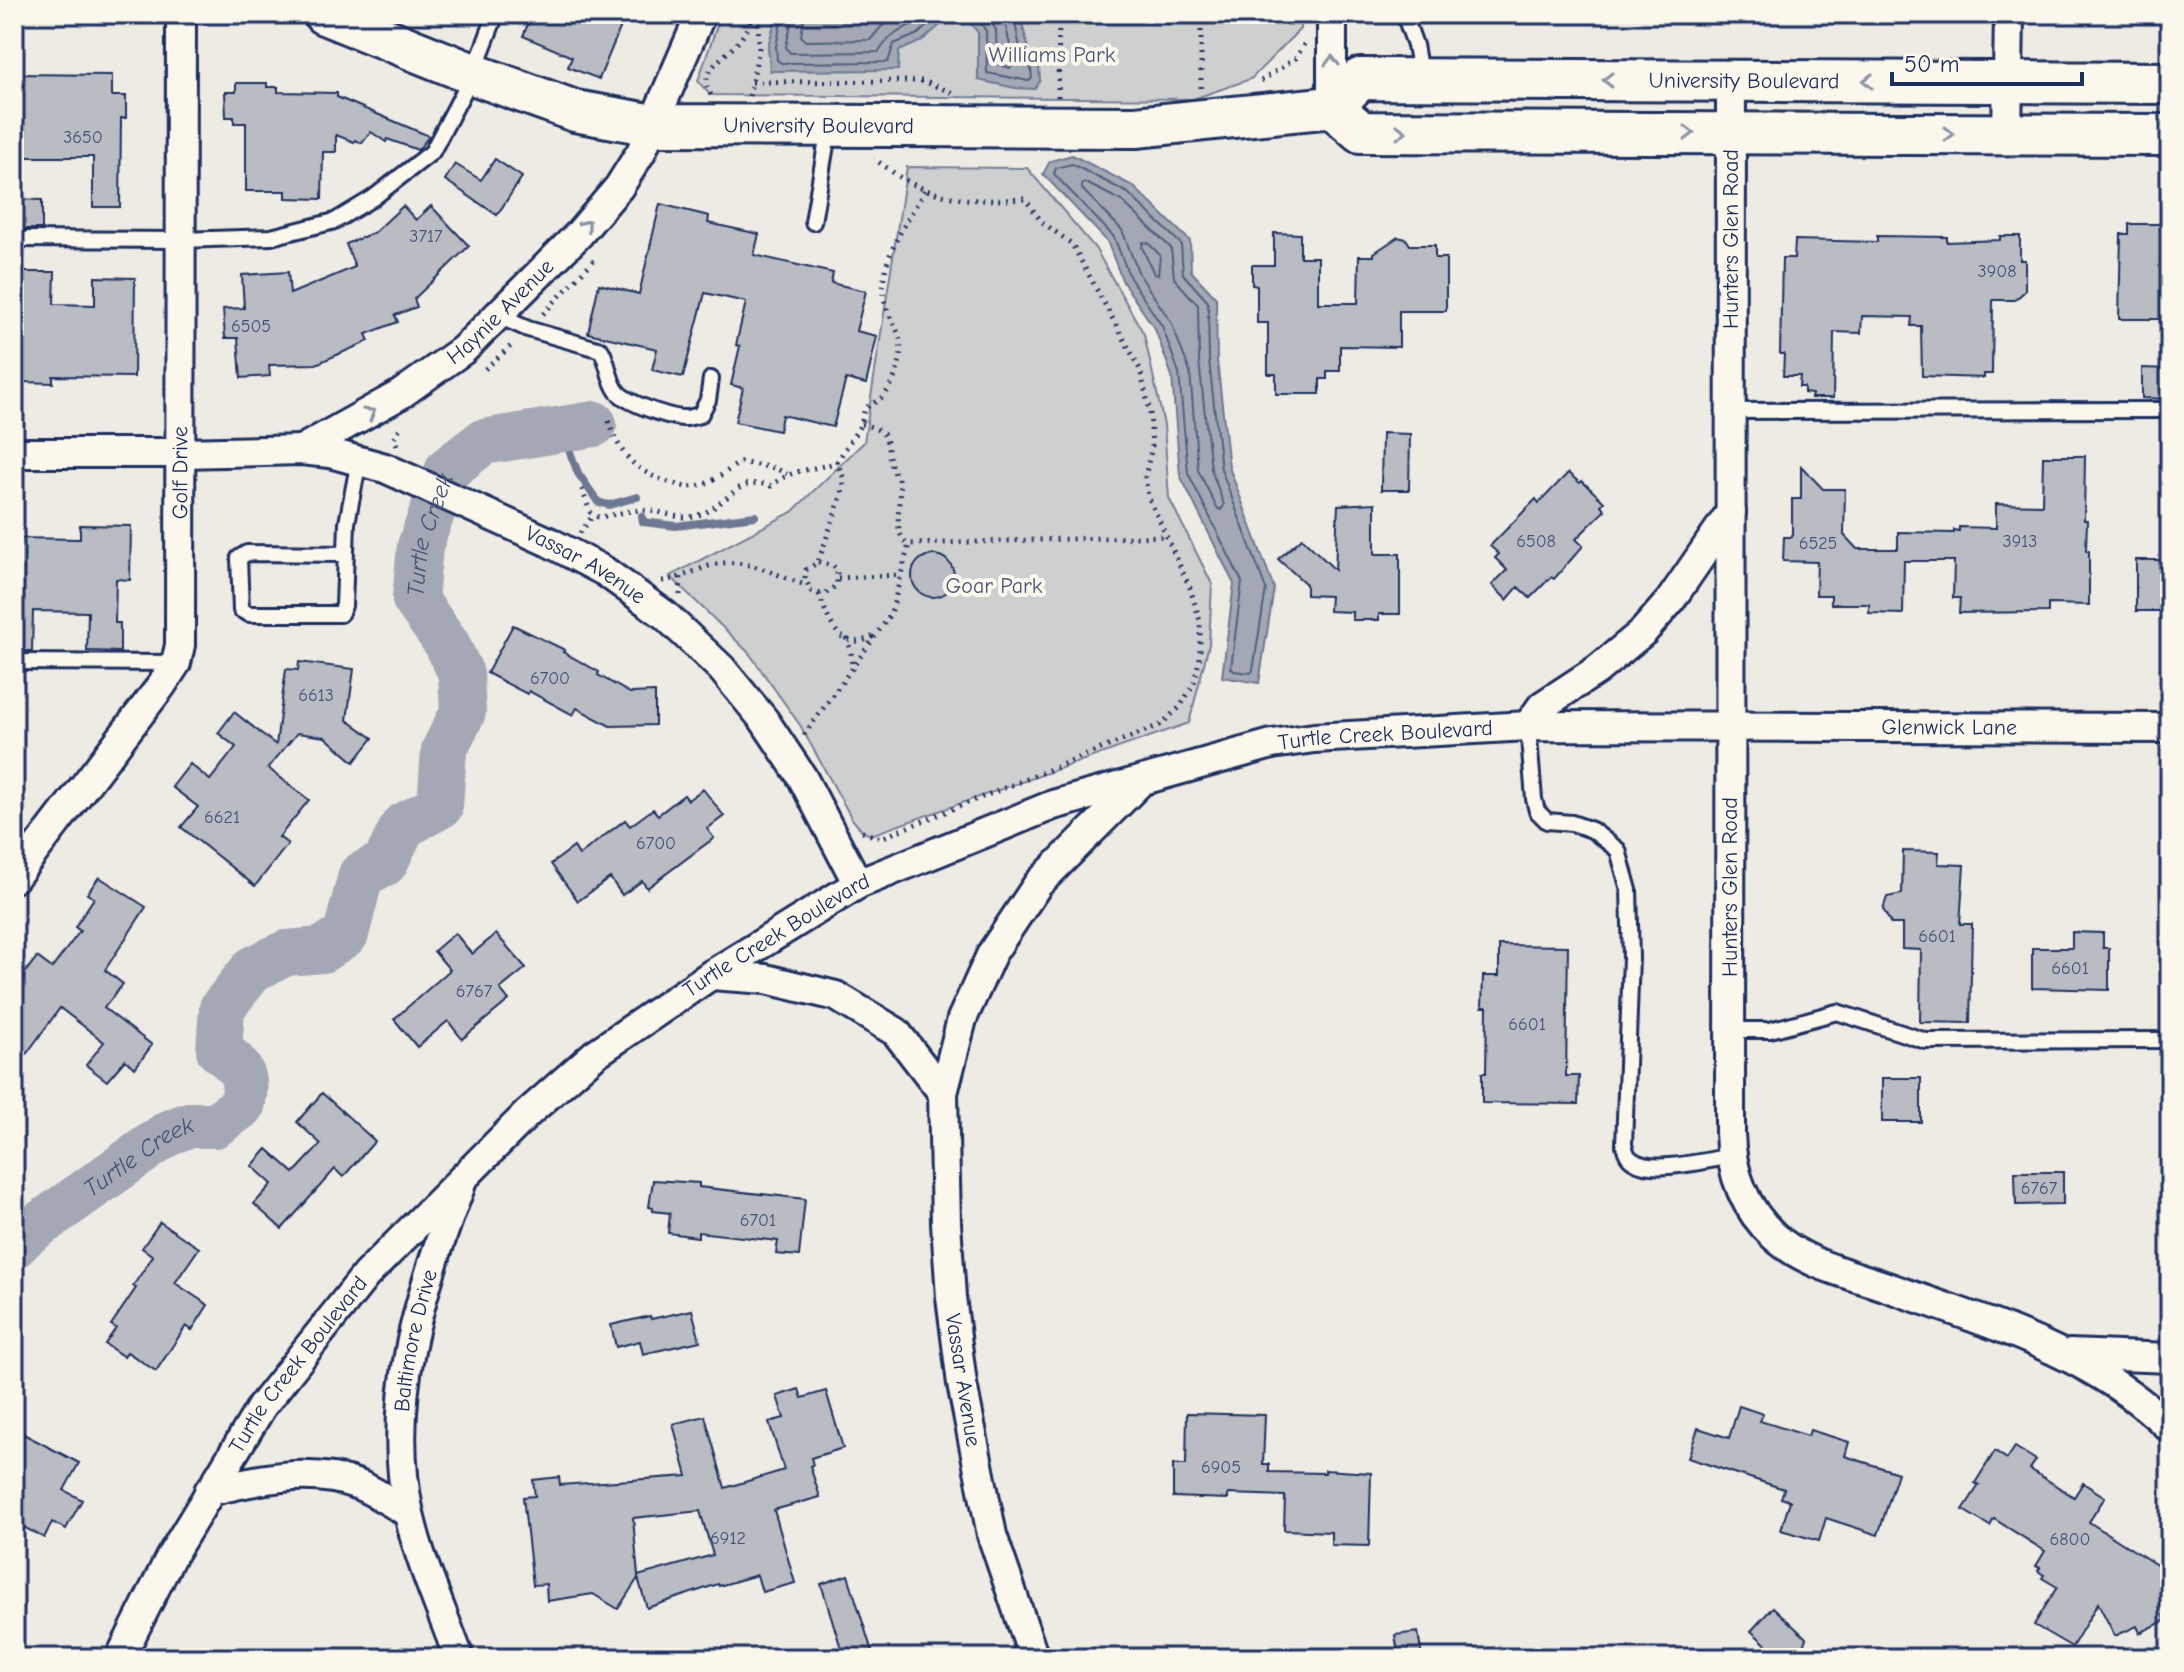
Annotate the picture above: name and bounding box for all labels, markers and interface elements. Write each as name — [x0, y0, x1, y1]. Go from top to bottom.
scale bar — [1892, 36, 2082, 86]
park label: Williams Park — [989, 42, 1116, 68]
text: 50 m — [1904, 50, 1960, 78]
one-way arrow — [1323, 54, 1341, 67]
street label: University Boulevard — [1649, 67, 1839, 94]
one-way arrow — [1601, 71, 1614, 89]
one-way arrow — [1861, 72, 1874, 90]
street label: University Boulevard — [723, 112, 914, 139]
one-way arrow — [1395, 123, 1408, 141]
one-way arrow — [1683, 124, 1696, 142]
one-way arrow — [1943, 125, 1956, 143]
house number: 3650 — [63, 127, 103, 148]
street label: Hunters Glen Road — [1718, 149, 1744, 329]
one-way arrow — [576, 220, 591, 235]
house number: 3717 — [409, 226, 443, 247]
street label: Haynie Avenue — [442, 254, 559, 370]
house number: 3908 — [1978, 261, 2016, 282]
house number: 6505 — [231, 316, 271, 337]
one-way arrow — [361, 407, 376, 423]
street label: Golf Drive — [167, 426, 193, 519]
water label: Turtle Creek — [401, 469, 459, 598]
street label: Vassar Avenue — [521, 520, 651, 610]
house number: 6508 — [1516, 531, 1556, 552]
house number: 3913 — [2003, 531, 2037, 552]
house number: 6525 — [1799, 533, 1837, 554]
park label: Goar Park — [946, 573, 1043, 599]
house number: 6700 — [530, 668, 570, 689]
house number: 6613 — [298, 685, 334, 706]
street label: Glenwick Lane — [1881, 714, 2017, 741]
street label: Turtle Creek Boulevard — [1276, 715, 1494, 756]
street label: Hunters Glen Road — [1717, 797, 1743, 977]
house number: 6621 — [204, 807, 240, 828]
house number: 6700 — [636, 833, 676, 854]
street label: Turtle Creek Boulevard — [678, 868, 873, 1003]
house number: 6601 — [1918, 926, 1956, 947]
house number: 6601 — [2051, 958, 2089, 979]
house number: 6767 — [456, 981, 493, 1002]
house number: 6601 — [1508, 1014, 1546, 1035]
water label: Turtle Creek — [78, 1110, 198, 1203]
house number: 6767 — [2021, 1178, 2058, 1199]
house number: 6701 — [740, 1210, 776, 1231]
street label: Baltimore Drive — [389, 1266, 443, 1413]
street label: Turtle Creek Boulevard — [223, 1271, 373, 1458]
street label: Vassar Avenue — [940, 1312, 986, 1448]
house number: 6905 — [1201, 1457, 1241, 1478]
house number: 6912 — [710, 1528, 746, 1549]
house number: 6800 — [2050, 1529, 2090, 1550]

